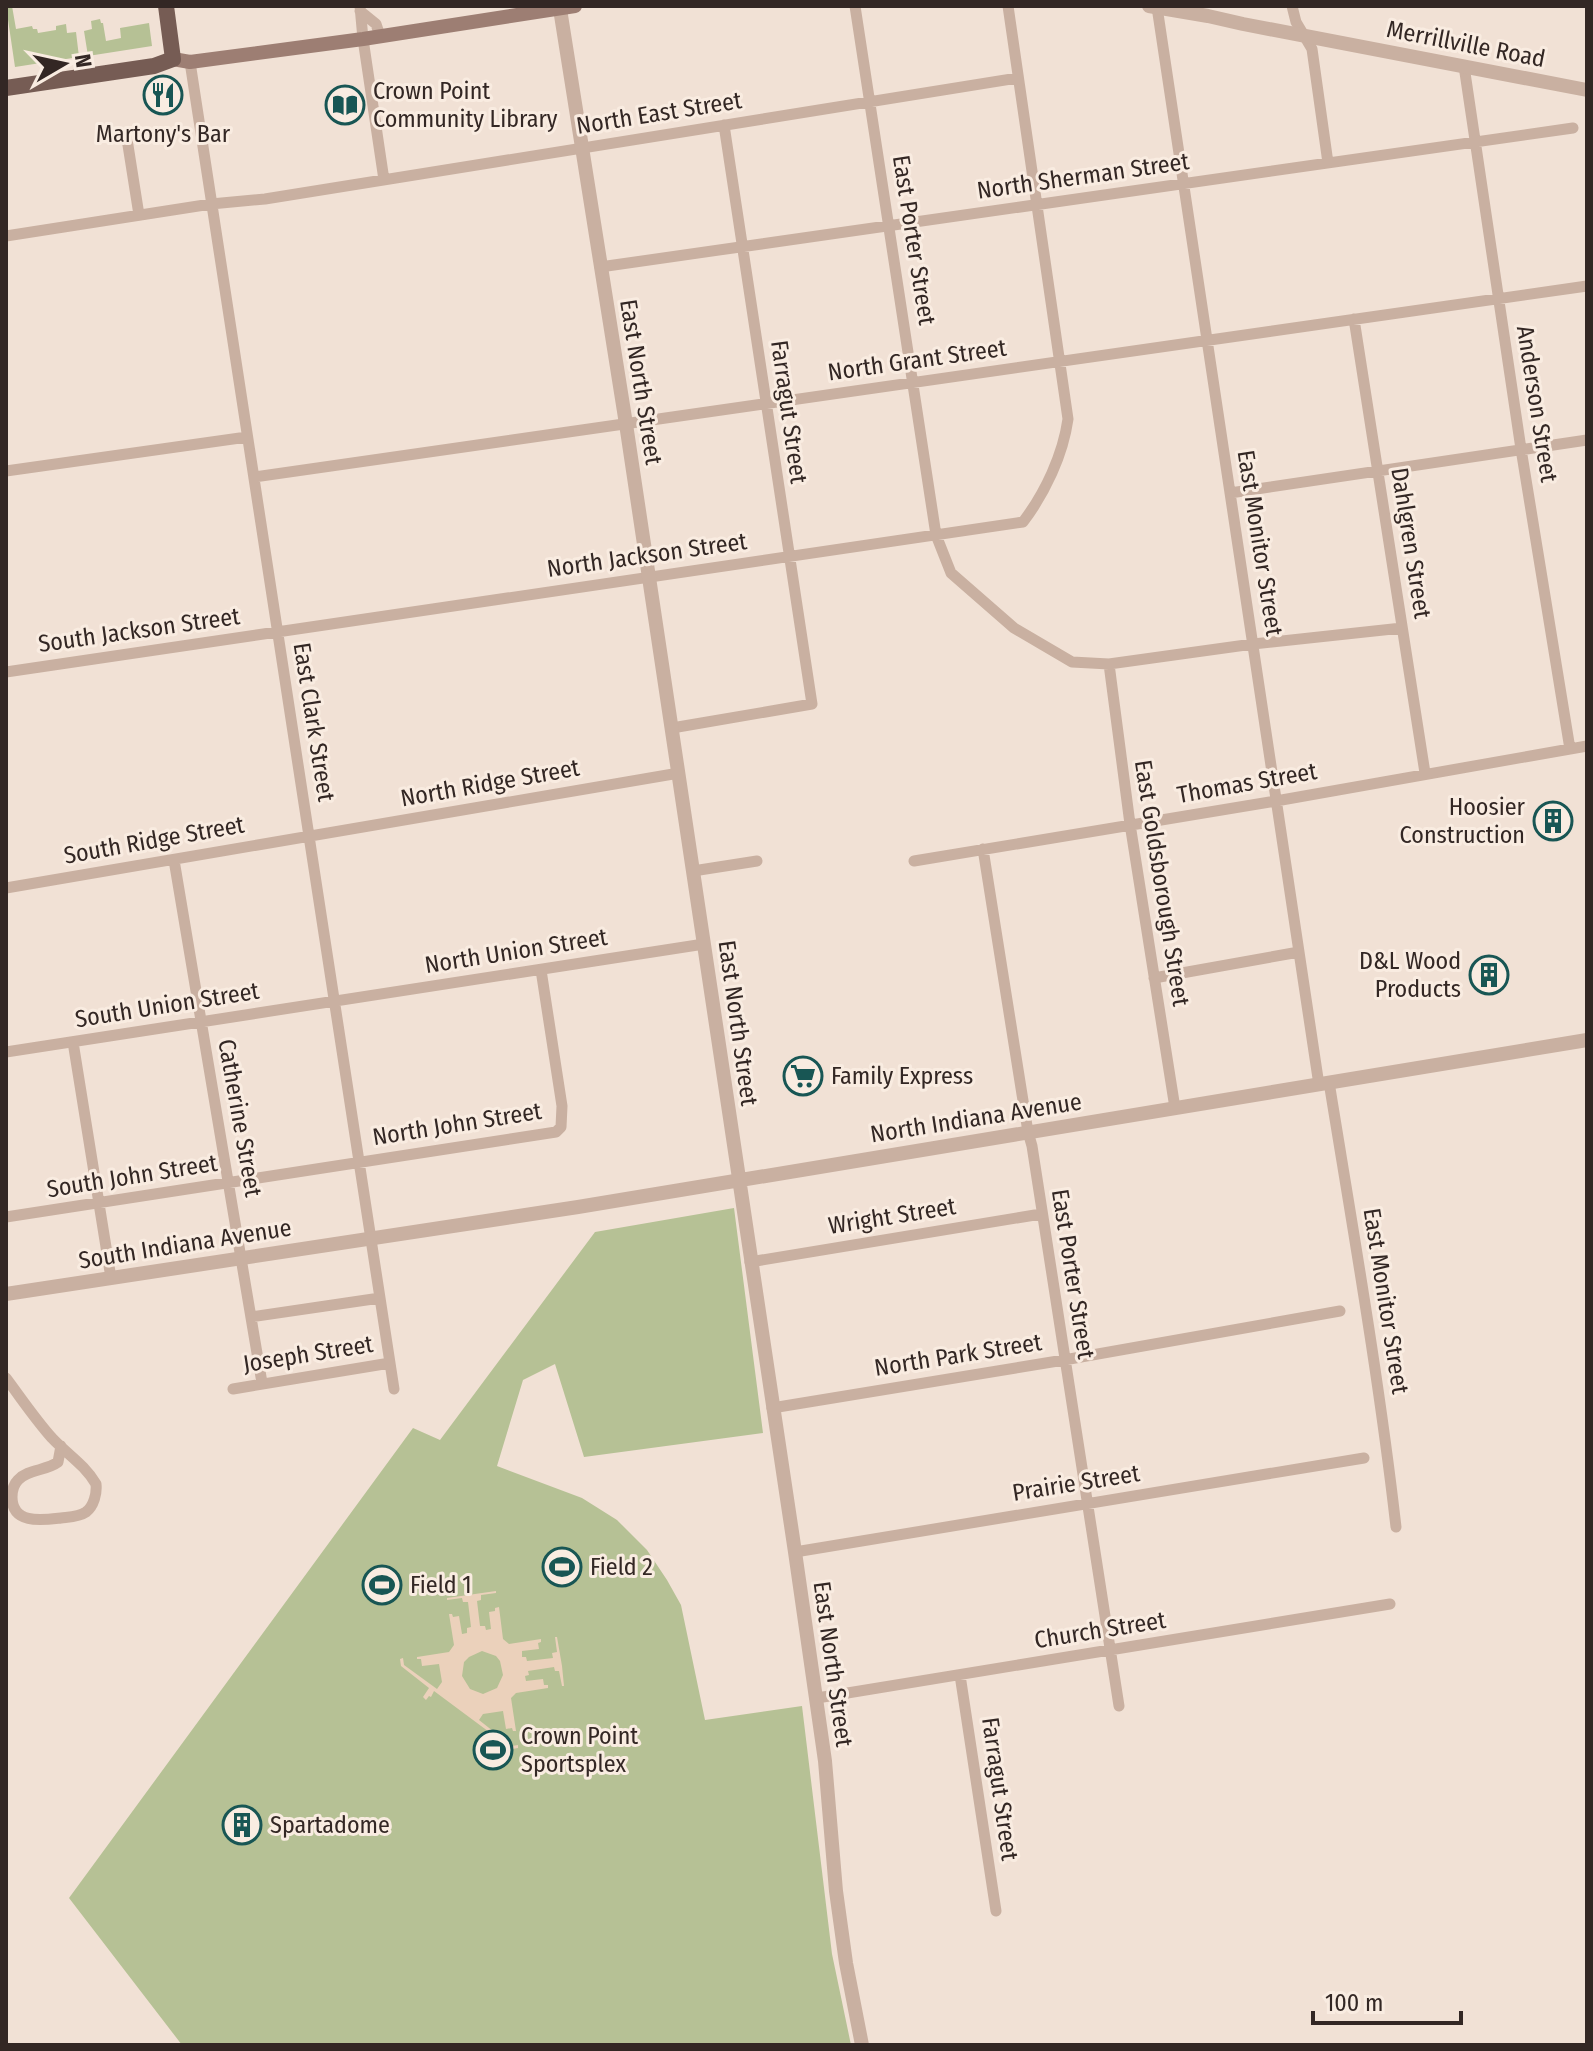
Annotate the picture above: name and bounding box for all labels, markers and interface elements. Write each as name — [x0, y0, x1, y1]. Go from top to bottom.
street label: Merrillville Road — [1384, 15, 1548, 73]
north arrow — [24, 24, 104, 104]
text: N — [69, 52, 98, 70]
restaurant icon: Martony's Bar — [142, 74, 184, 116]
place label: Crown Point Community Library — [373, 77, 558, 133]
library icon: Crown Point Community Library — [324, 84, 366, 126]
street label: North East Street — [574, 86, 744, 140]
place label: Martony's Bar — [96, 120, 231, 148]
street label: North Sherman Street — [975, 147, 1191, 205]
street label: East Porter Street — [887, 153, 941, 327]
street label: East North Street — [614, 297, 668, 467]
street label: Anderson Street — [1511, 324, 1563, 484]
street label: North Grant Street — [826, 334, 1008, 386]
street label: Farragut Street — [765, 339, 813, 486]
street label: East Monitor Street — [1231, 448, 1289, 638]
street label: Dahlgren Street — [1385, 465, 1437, 621]
street label: North Jackson Street — [545, 527, 749, 583]
street label: South Jackson Street — [37, 602, 242, 658]
street label: East Clark Street — [288, 641, 340, 804]
street label: North Ridge Street — [398, 753, 582, 813]
street label: Thomas Street — [1175, 757, 1319, 809]
street label: East Goldsborough Street — [1129, 758, 1195, 1008]
place label: Hoosier Construction — [1400, 793, 1526, 849]
building icon: Hoosier Construction — [1532, 800, 1574, 842]
street label: South Ridge Street — [62, 810, 246, 870]
street label: North Union Street — [423, 923, 609, 979]
street label: East North Street — [713, 938, 764, 1108]
place label: D&L Wood Products — [1359, 947, 1461, 1003]
building icon: D&L Wood Products — [1468, 954, 1510, 996]
street label: South Union Street — [73, 977, 261, 1033]
street label: Catherine Street — [212, 1037, 268, 1199]
supermarket icon: Family Express — [782, 1055, 824, 1097]
place label: Family Express — [831, 1062, 973, 1090]
street label: North Indiana Avenue — [868, 1087, 1084, 1149]
street label: North John Street — [370, 1097, 544, 1151]
street label: South John Street — [45, 1149, 219, 1203]
street label: East Porter Street — [1046, 1187, 1100, 1361]
street label: Wright Street — [826, 1192, 958, 1240]
street label: East Monitor Street — [1357, 1206, 1415, 1396]
street label: South Indiana Avenue — [77, 1213, 293, 1275]
street label: North Park Street — [872, 1328, 1044, 1382]
street label: Joseph Street — [241, 1330, 375, 1378]
street label: Prairie Street — [1010, 1459, 1142, 1507]
sports icon: Field 2 — [541, 1546, 583, 1588]
place label: Field 2 — [590, 1553, 653, 1581]
sports icon: Field 1 — [361, 1564, 403, 1606]
place label: Field 1 — [410, 1571, 472, 1599]
street label: East North Street — [808, 1579, 859, 1749]
street label: Church Street — [1032, 1606, 1168, 1654]
street label: Farragut Street — [976, 1716, 1024, 1863]
place label: Crown Point Sportsplex — [521, 1722, 638, 1778]
sports icon: Crown Point Sportsplex — [472, 1729, 514, 1771]
building icon: Spartadome — [221, 1804, 263, 1846]
place label: Spartadome — [270, 1811, 390, 1839]
scale bar — [1313, 1975, 1461, 2025]
text: 100 m — [1325, 1989, 1383, 2017]

